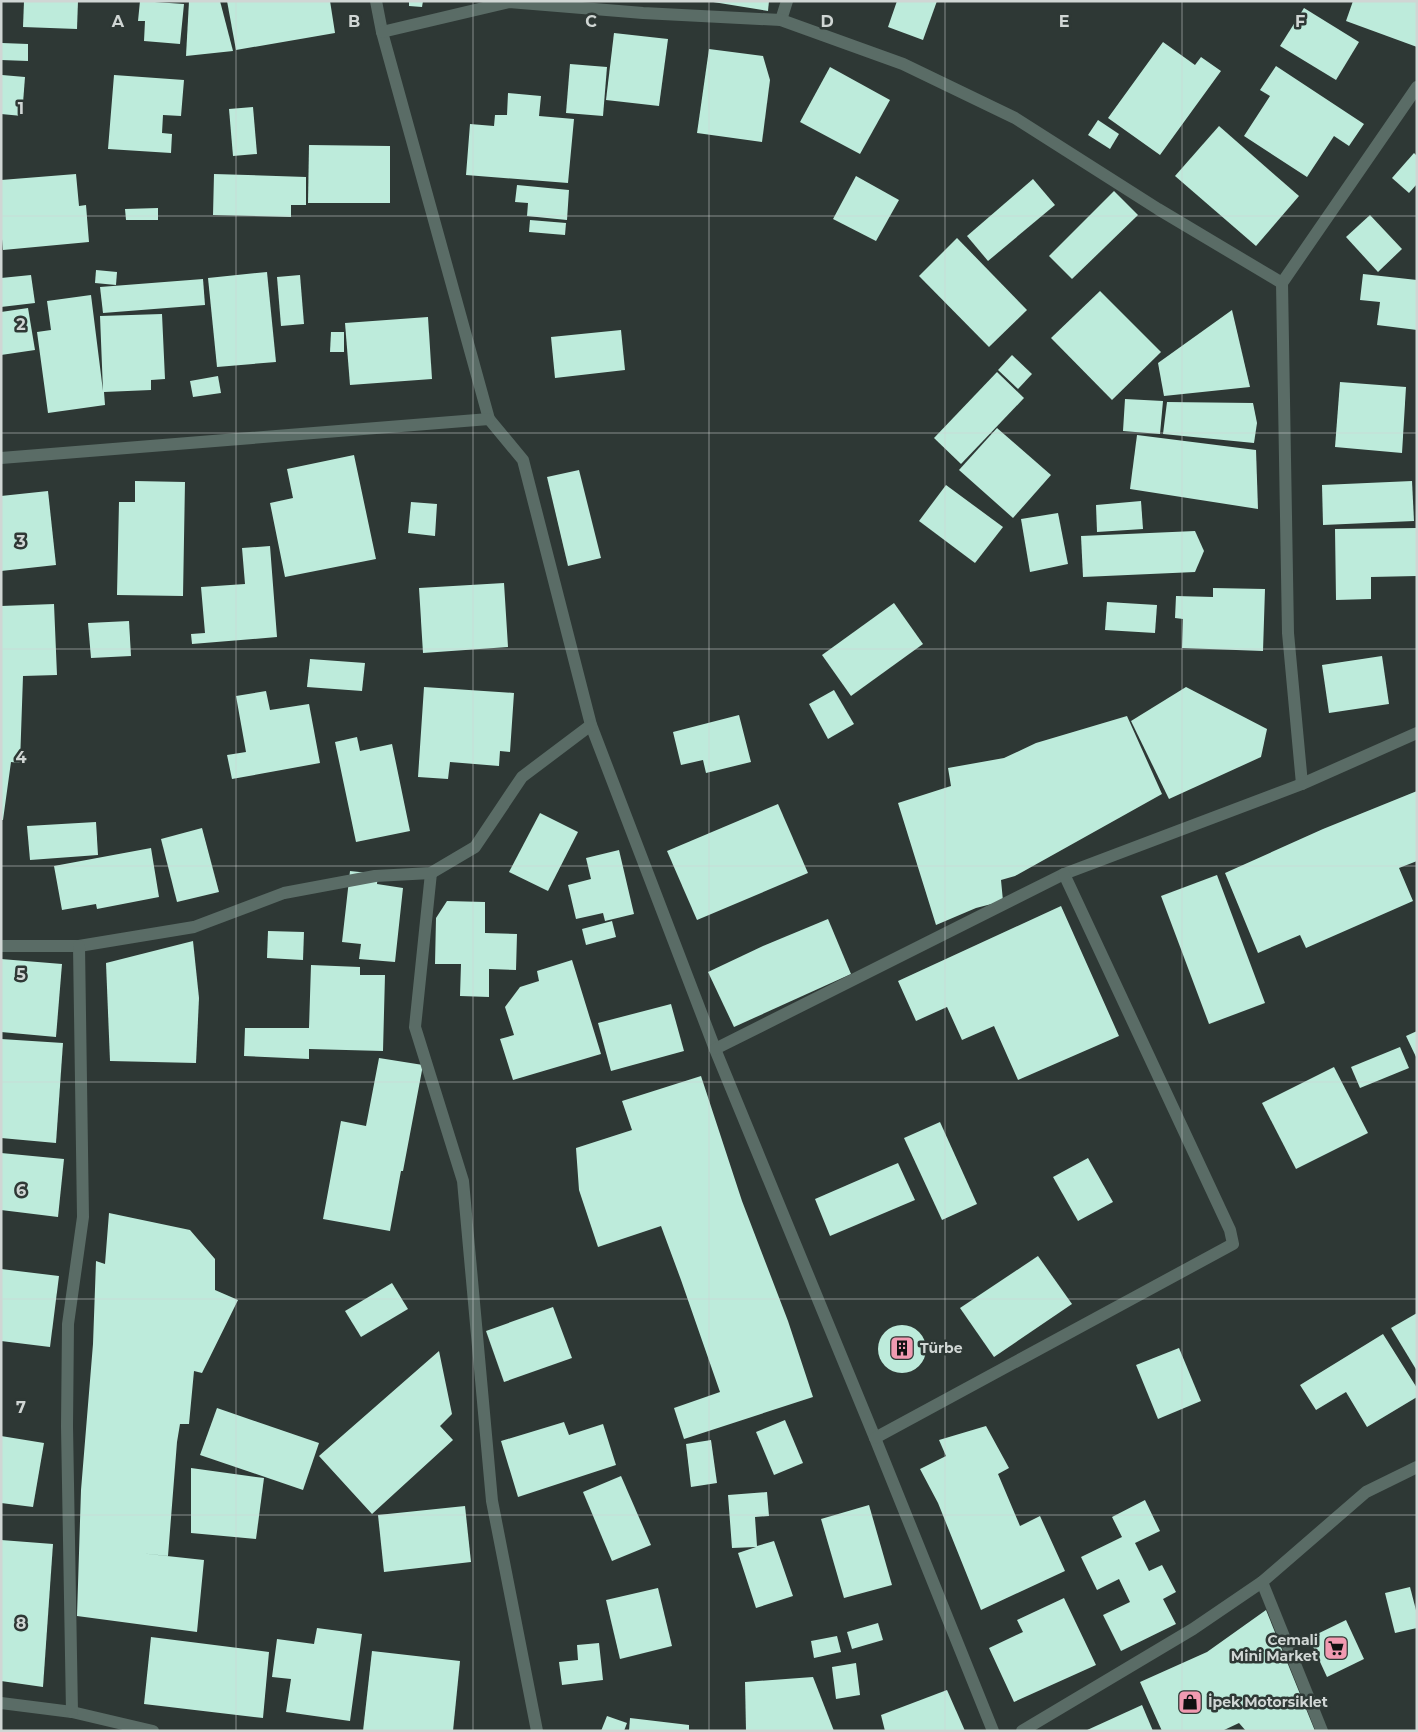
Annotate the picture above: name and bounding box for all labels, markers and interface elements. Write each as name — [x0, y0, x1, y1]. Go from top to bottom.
text: A — [111, 12, 125, 31]
text: B — [348, 12, 360, 31]
text: C — [585, 12, 597, 31]
text: D — [820, 12, 834, 31]
text: E — [1059, 12, 1069, 31]
text: F — [1295, 12, 1305, 31]
text: 1 — [18, 99, 24, 118]
text: 2 — [16, 315, 26, 334]
text: 3 — [15, 532, 26, 551]
text: 4 — [15, 748, 27, 767]
text: 5 — [16, 965, 26, 984]
text: 6 — [16, 1181, 26, 1200]
building icon: Türbe — [889, 1335, 915, 1361]
place label: Türbe — [920, 1339, 963, 1357]
text: 7 — [16, 1398, 26, 1417]
text: 8 — [16, 1614, 26, 1633]
place label: Cemali Mini Market — [1231, 1631, 1318, 1665]
supermarket icon: Cemali Mini Market — [1323, 1635, 1349, 1661]
shop icon: İpek Motorsiklet — [1177, 1689, 1203, 1715]
place label: İpek Motorsiklet — [1208, 1693, 1328, 1711]

